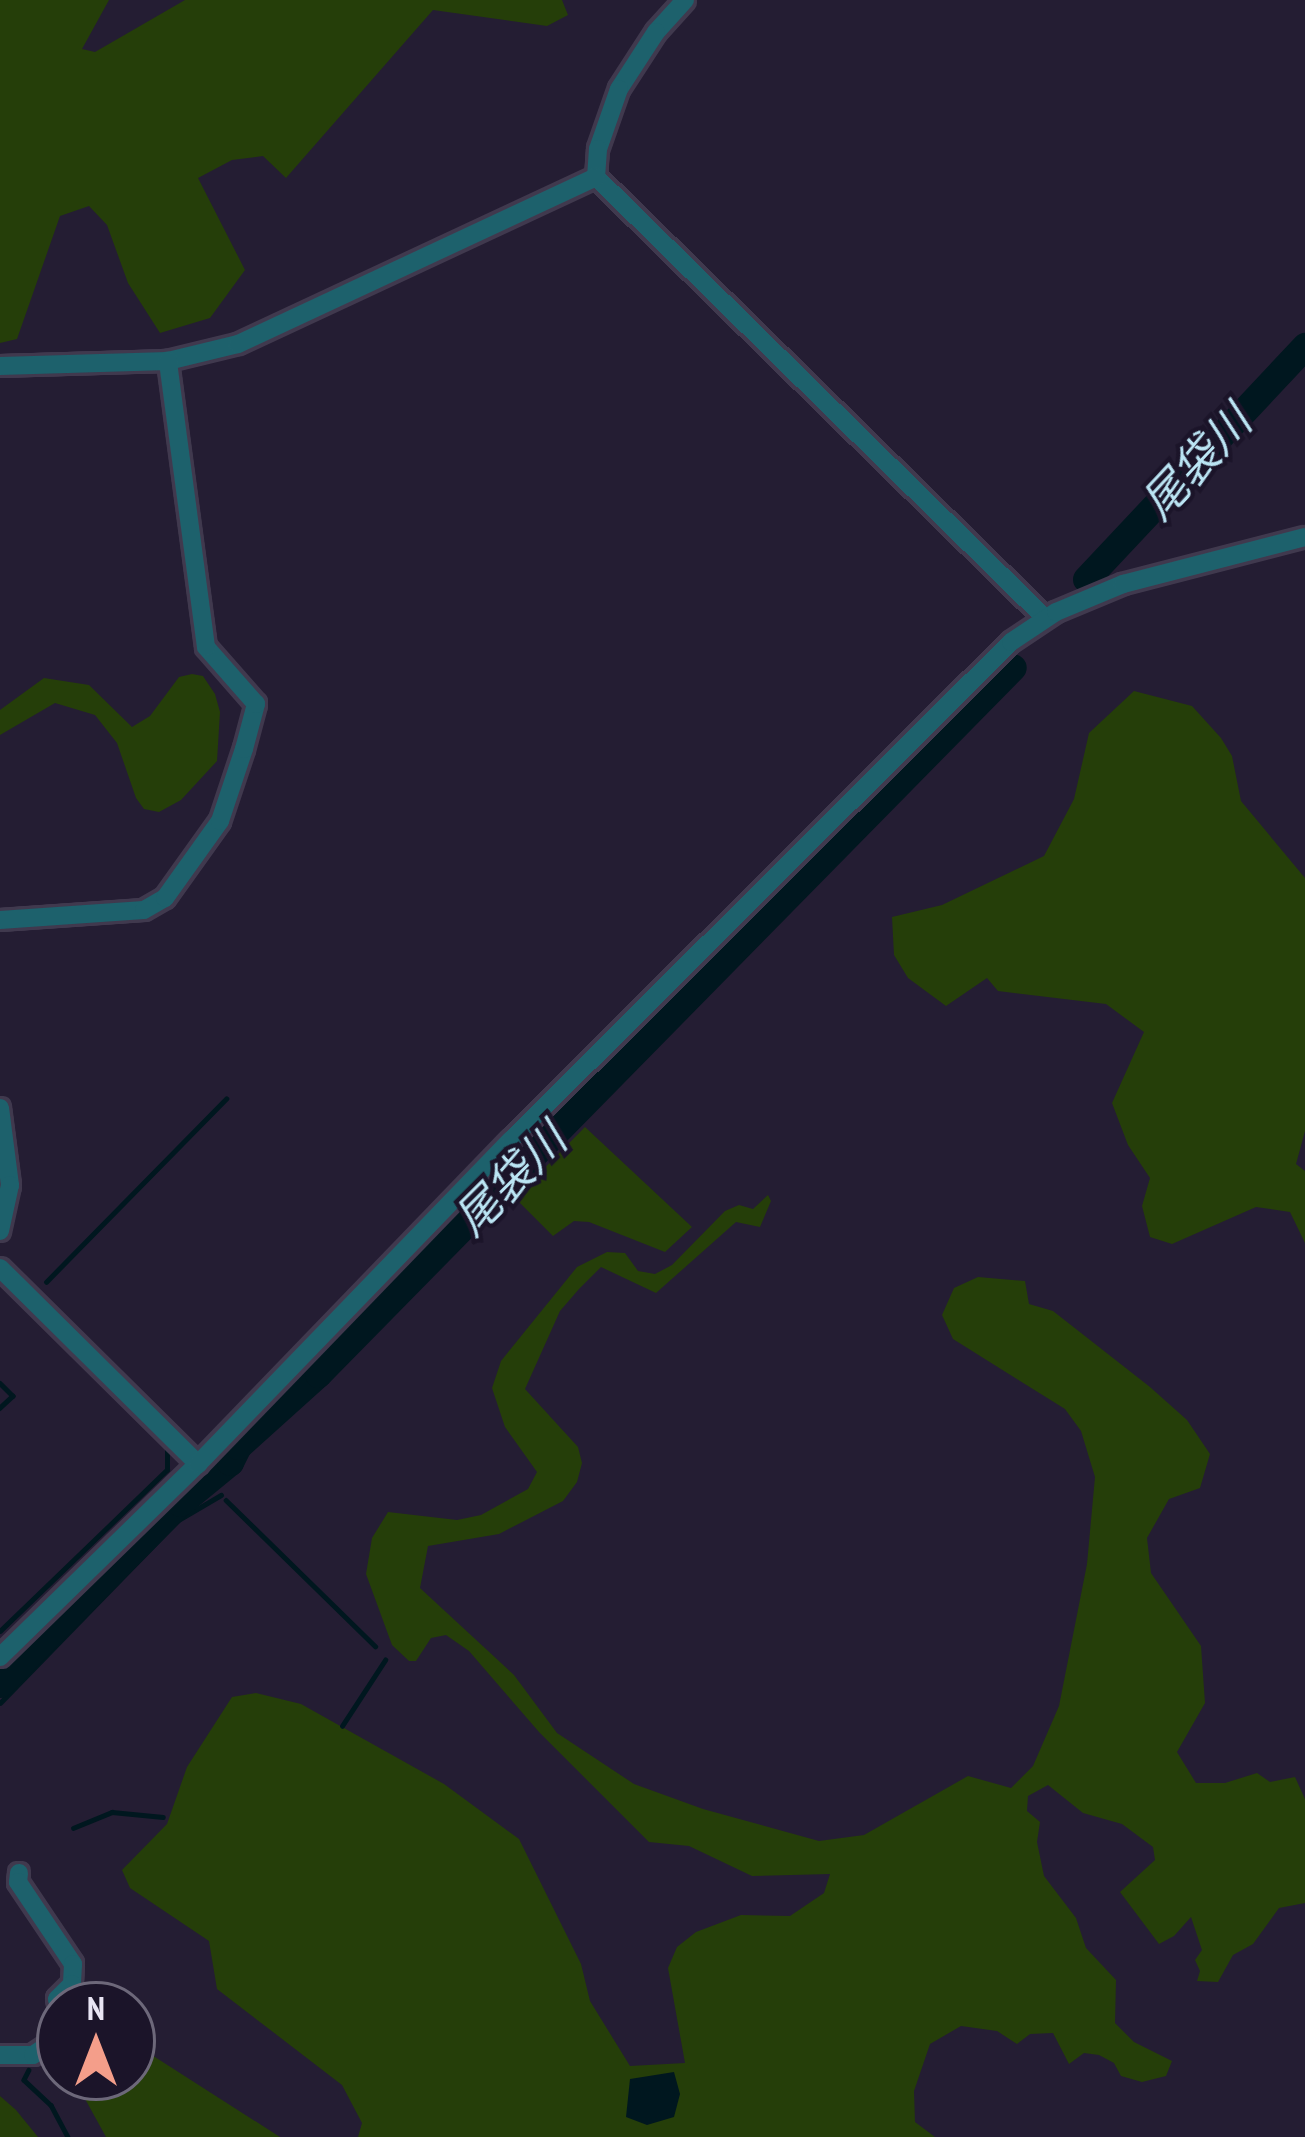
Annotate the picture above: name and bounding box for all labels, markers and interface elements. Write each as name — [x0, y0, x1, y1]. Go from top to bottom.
water label: 尾袋川 — [1130, 394, 1262, 530]
water label: 尾袋川 — [443, 1112, 577, 1246]
north arrow — [36, 1981, 156, 2101]
text: N — [87, 1986, 105, 2029]

